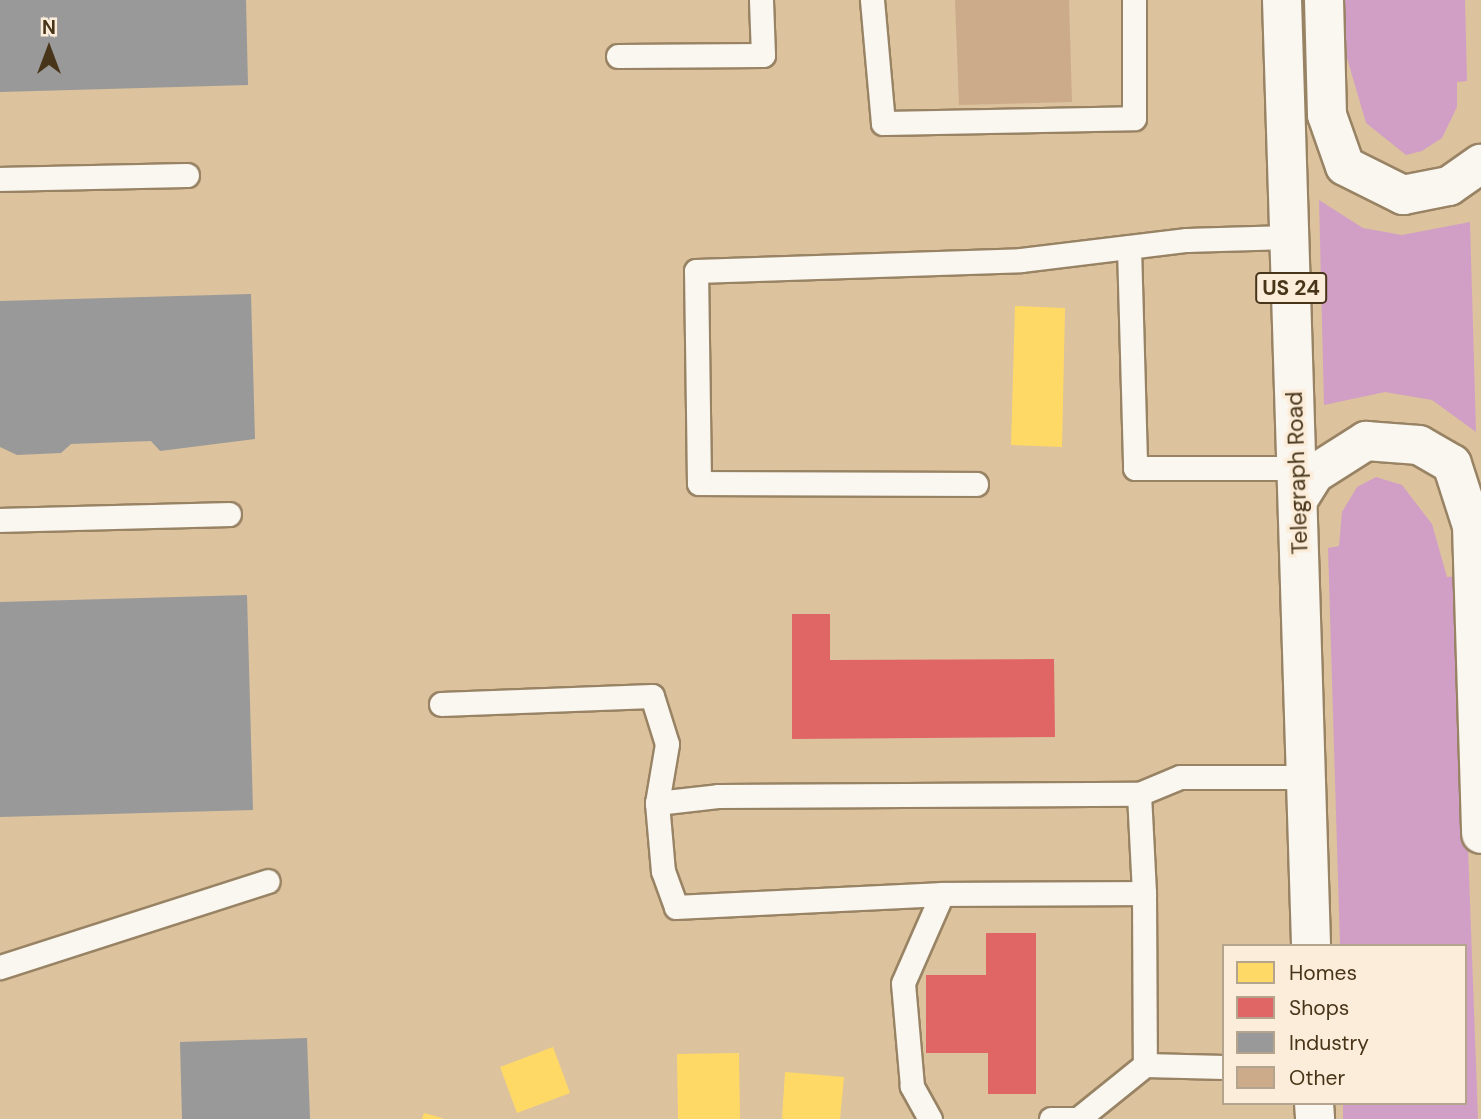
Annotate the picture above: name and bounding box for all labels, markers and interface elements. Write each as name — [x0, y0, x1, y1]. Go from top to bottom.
north arrow — [14, 14, 84, 84]
text: N — [42, 15, 56, 40]
road number: US 24 — [1254, 270, 1328, 306]
street label: Telegraph Road — [1280, 391, 1314, 555]
legend — [1222, 944, 1467, 1105]
text: Homes — [1289, 959, 1357, 987]
text: Shops — [1289, 994, 1349, 1022]
text: Industry — [1289, 1029, 1369, 1057]
text: Other — [1289, 1064, 1345, 1092]

